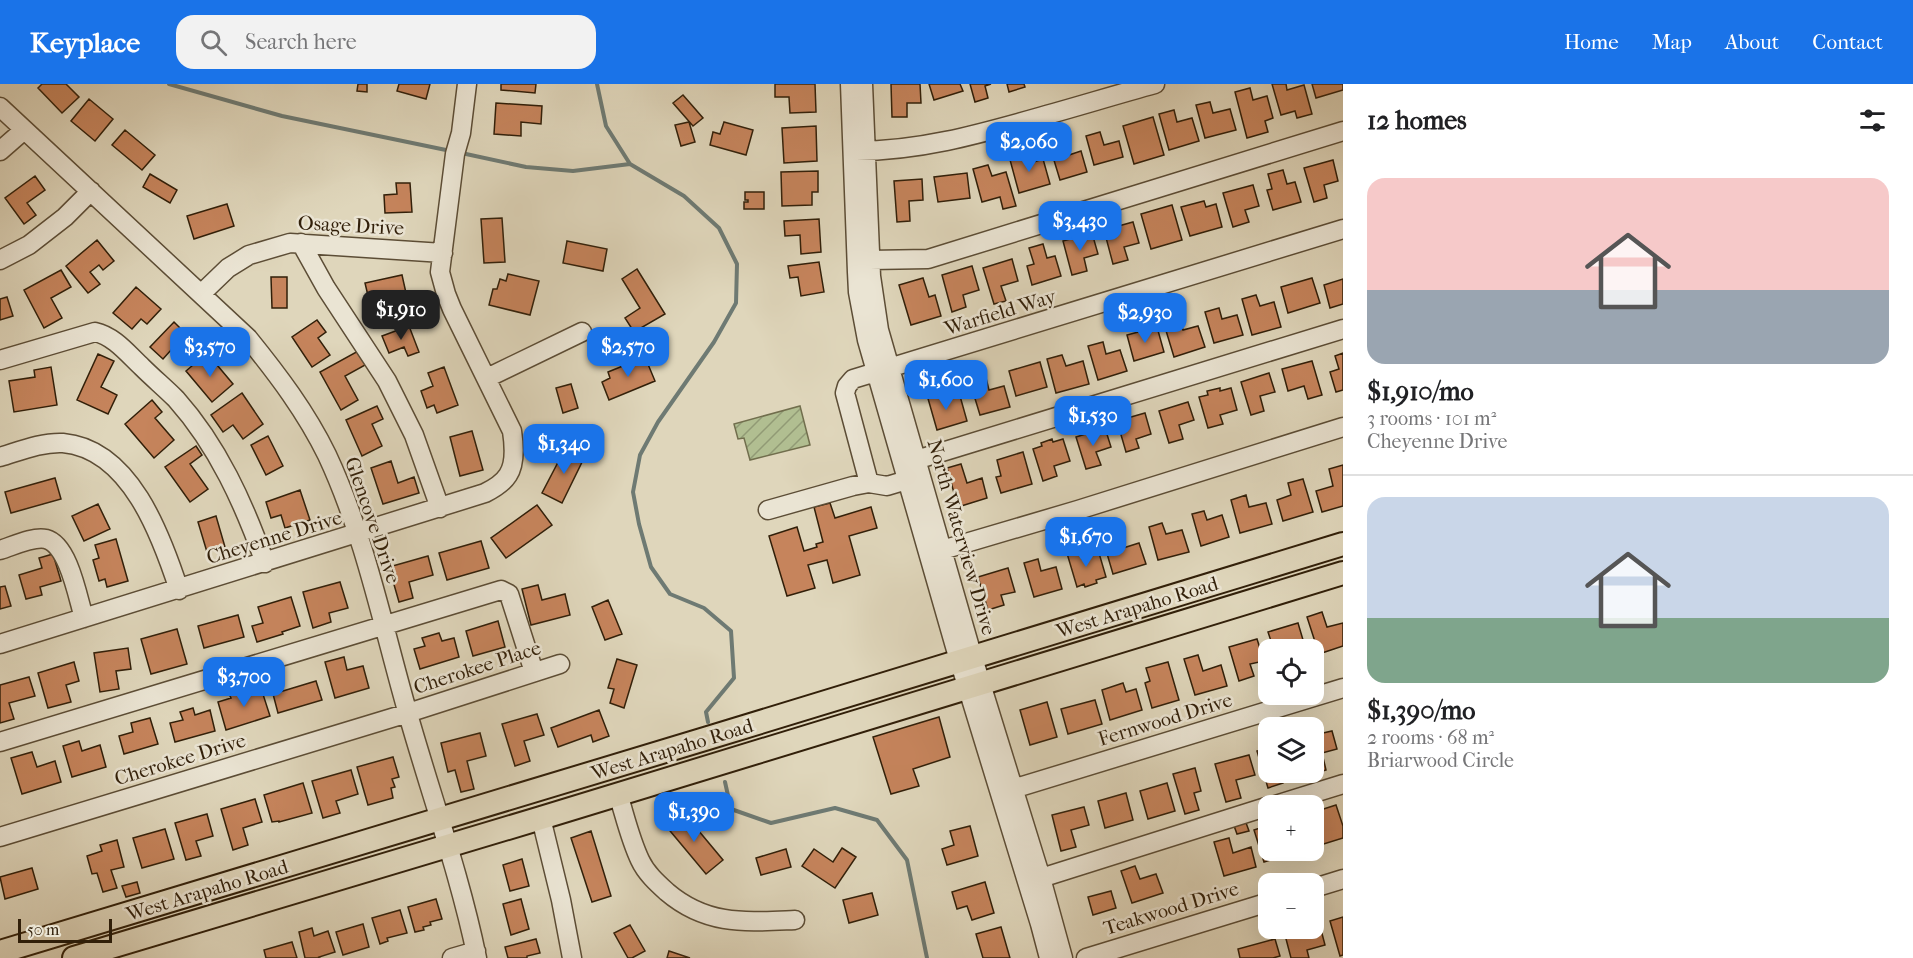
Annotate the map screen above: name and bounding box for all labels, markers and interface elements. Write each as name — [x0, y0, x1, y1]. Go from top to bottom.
search box — [176, 15, 596, 69]
text: Keyplace — [30, 26, 140, 59]
icon: search — [197, 26, 230, 59]
text: Search here — [245, 29, 357, 55]
text: Home — [1564, 30, 1619, 54]
text: Map — [1652, 30, 1692, 54]
text: About — [1725, 30, 1779, 54]
text: Contact — [1812, 30, 1883, 54]
icon: filters — [1856, 104, 1889, 137]
text: 12 homes — [1367, 105, 1467, 136]
pin: $2,060 — [980, 122, 1078, 173]
text: $2,060 — [1000, 130, 1058, 153]
pin: $3,430 — [1031, 201, 1129, 252]
text: $3,430 — [1053, 209, 1107, 232]
street label: Osage Drive — [297, 211, 405, 240]
icon: home — [1574, 217, 1682, 325]
street label: Warfield Way — [941, 284, 1060, 341]
pin: $1,910 — [352, 290, 450, 341]
pin: $2,930 — [1096, 293, 1194, 344]
text: $1,910 — [376, 298, 426, 321]
text: $2,930 — [1118, 301, 1172, 324]
pin: $3,570 — [161, 327, 259, 378]
pin: $2,570 — [579, 327, 677, 378]
text: $3,570 — [184, 335, 236, 358]
text: $2,570 — [601, 335, 655, 358]
pin: $1,600 — [897, 360, 995, 411]
text: $1,600 — [918, 368, 974, 391]
text: $1,910/mo — [1367, 376, 1474, 407]
pin: $1,530 — [1044, 396, 1142, 447]
text: $1,530 — [1068, 404, 1118, 427]
text: 3 rooms · 101 m² — [1367, 407, 1496, 430]
pin: $1,340 — [515, 424, 613, 475]
text: Cheyenne Drive — [1367, 430, 1507, 453]
text: $1,340 — [537, 432, 591, 455]
street label: North Waterview Drive — [923, 437, 1001, 638]
street label: Glencove Drive — [340, 454, 405, 587]
street label: Cheyenne Drive — [204, 506, 345, 569]
pin: $1,670 — [1037, 517, 1135, 568]
text: $1,670 — [1059, 525, 1113, 548]
icon: home — [1574, 536, 1682, 644]
street label: West Arapaho Road — [1053, 572, 1222, 643]
street label: Cherokee Place — [411, 636, 544, 699]
map controls — [1258, 639, 1324, 939]
button: locate — [1258, 639, 1324, 705]
pin: $3,700 — [195, 657, 293, 708]
text: $3,700 — [217, 665, 271, 688]
street label: Fernwood Drive — [1095, 688, 1235, 751]
text: $1,390/mo — [1367, 695, 1476, 726]
street label: West Arapaho Road — [588, 714, 757, 785]
button: layers — [1258, 717, 1324, 783]
text: 2 rooms · 68 m² — [1367, 726, 1494, 749]
street label: Cherokee Drive — [112, 729, 249, 790]
text: Briarwood Circle — [1367, 749, 1514, 772]
pin: $1,390 — [645, 792, 743, 843]
button: + — [1258, 795, 1324, 861]
text: $1,390 — [668, 800, 720, 823]
street label: West Arapaho Road — [123, 855, 292, 926]
button: − — [1258, 873, 1324, 939]
street label: Teakwood Drive — [1101, 877, 1242, 940]
scale bar — [18, 916, 112, 944]
text: 50 m — [27, 920, 59, 939]

